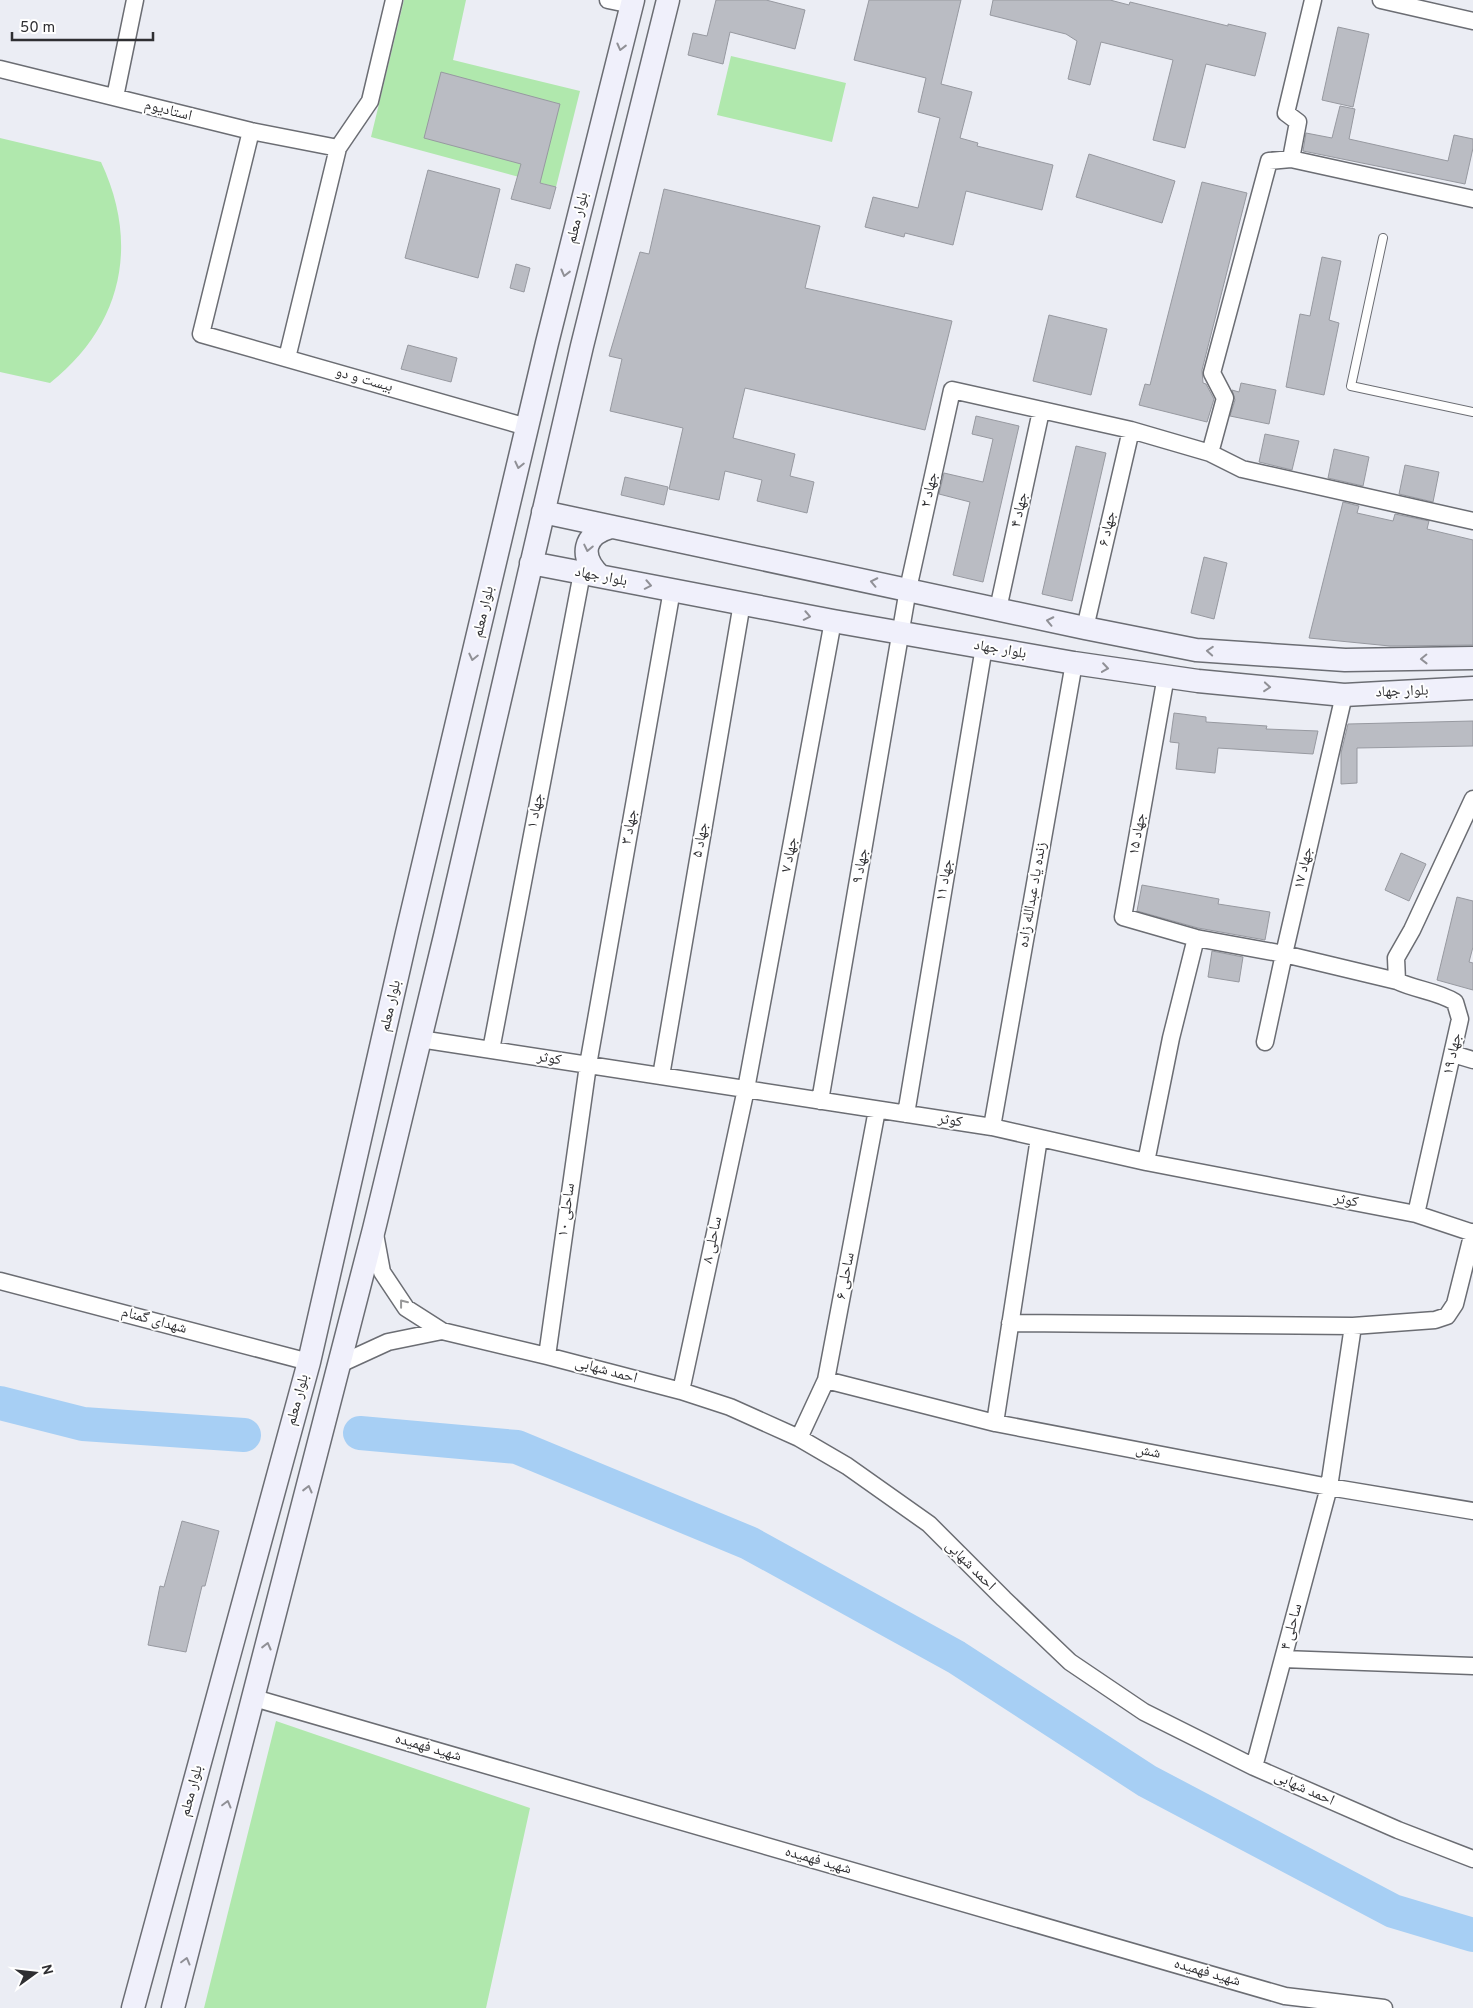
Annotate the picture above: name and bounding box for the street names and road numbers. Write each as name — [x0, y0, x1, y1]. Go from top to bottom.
street label: استادیوم — [142, 96, 194, 126]
street label: بلوار معلم — [562, 190, 594, 246]
street label: بیست و دو — [333, 363, 395, 397]
street label: جهاد ۲ — [917, 470, 943, 509]
street label: جهاد ۴ — [1007, 490, 1033, 529]
street label: جهاد ۶ — [1095, 509, 1121, 548]
street label: بلوار جهاد — [573, 563, 629, 591]
street label: بلوار معلم — [469, 584, 499, 640]
street label: بلوار جهاد — [972, 636, 1028, 664]
street label: بلوار جهاد — [1375, 682, 1429, 702]
street label: جهاد ۱ — [523, 791, 549, 830]
street label: جهاد ۳ — [618, 807, 643, 846]
street label: جهاد ۱۵ — [1125, 811, 1151, 856]
street label: جهاد ۵ — [689, 820, 714, 859]
street label: جهاد ۷ — [777, 835, 803, 874]
street label: زنده یاد عبدالله زاده — [1014, 841, 1052, 949]
street label: جهاد ۱۷ — [1290, 845, 1318, 891]
street label: جهاد ۹ — [849, 846, 874, 885]
street label: جهاد ۱۱ — [932, 857, 958, 902]
street label: بلوار معلم — [376, 978, 406, 1034]
street label: جهاد ۱۹ — [1439, 1031, 1467, 1077]
street label: کوثر — [534, 1048, 563, 1070]
street label: کوثر — [935, 1110, 964, 1132]
street label: ساحلی ۱۰ — [554, 1182, 580, 1238]
street label: کوثر — [1331, 1189, 1360, 1213]
street label: ساحلی ۸ — [699, 1215, 727, 1265]
street label: ساحلی ۶ — [832, 1251, 860, 1301]
street label: شهدای گمنام — [119, 1303, 189, 1339]
street label: احمد شهابی — [573, 1354, 639, 1388]
street label: بلوار معلم — [282, 1372, 314, 1428]
street label: شش — [1134, 1440, 1162, 1464]
street label: احمد شهابی — [941, 1537, 999, 1595]
street label: ساحلی ۴ — [1277, 1601, 1307, 1652]
street label: شهید فهمیده — [392, 1729, 464, 1767]
street label: بلوار معلم — [176, 1763, 208, 1819]
street label: احمد شهابی — [1271, 1767, 1337, 1811]
street label: شهید فهمیده — [782, 1842, 854, 1880]
street label: شهید فهمیده — [1171, 1954, 1243, 1992]

